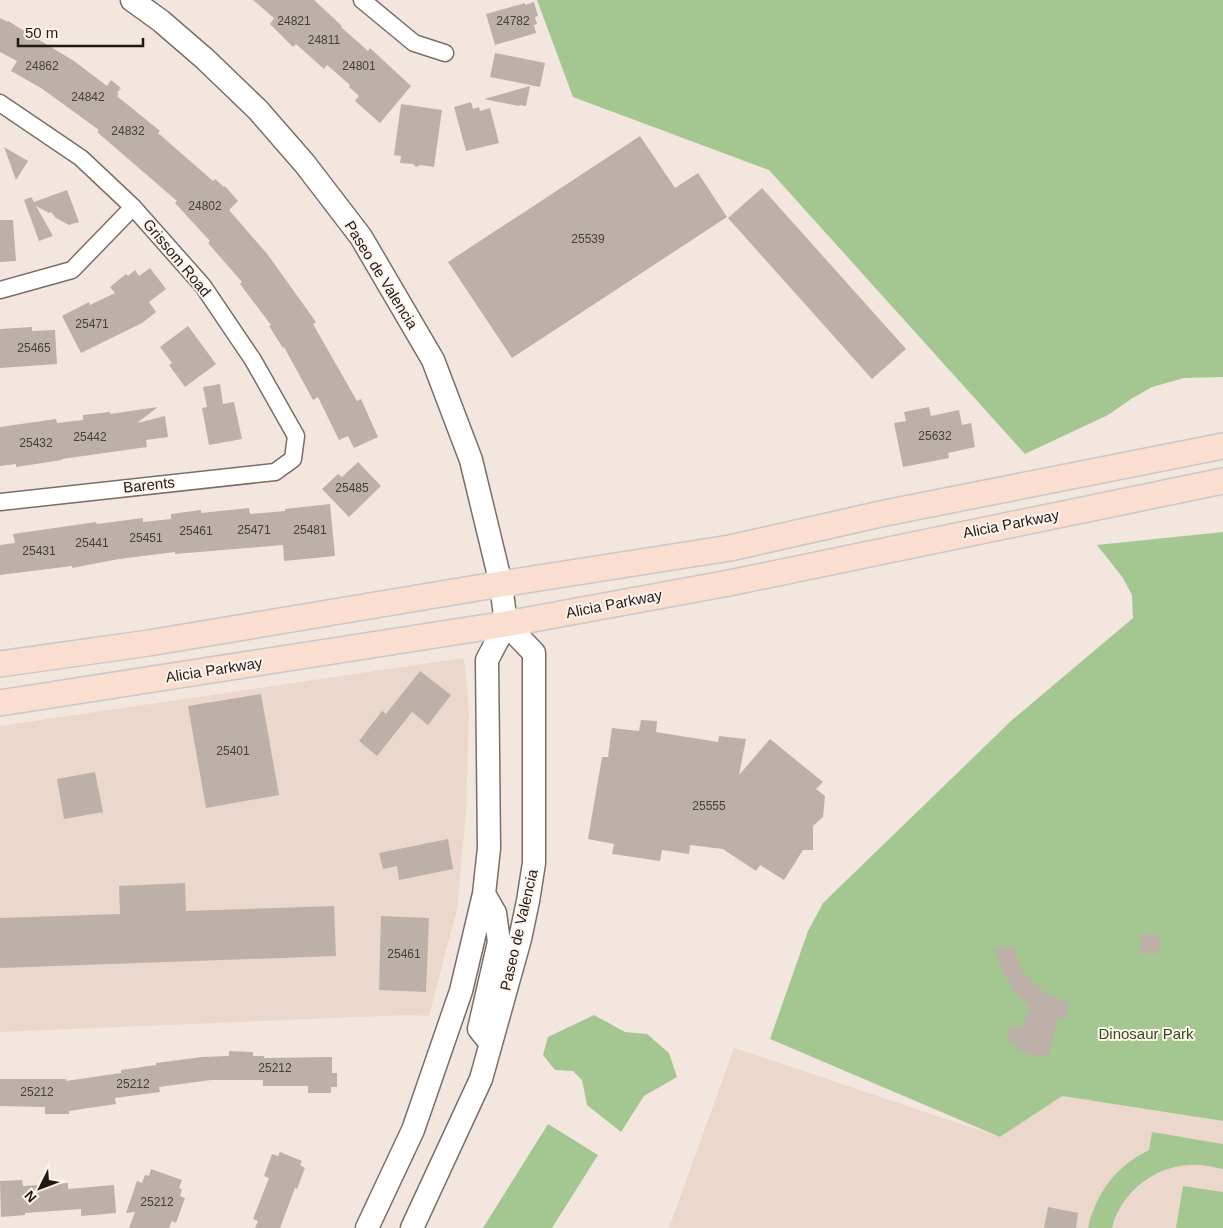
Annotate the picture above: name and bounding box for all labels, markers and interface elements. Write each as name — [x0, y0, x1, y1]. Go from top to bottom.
house number: 24821 — [277, 14, 311, 28]
house number: 24782 — [496, 14, 530, 28]
scale bar — [18, 15, 142, 47]
text: 50 m — [25, 24, 58, 41]
house number: 24811 — [308, 33, 341, 47]
house number: 24862 — [25, 59, 59, 73]
house number: 24801 — [342, 59, 376, 73]
house number: 24842 — [71, 90, 105, 104]
house number: 24832 — [111, 124, 145, 138]
house number: 24802 — [188, 199, 222, 213]
street label: Grissom Road — [140, 215, 215, 300]
street label: Paseo de Valencia — [341, 218, 422, 332]
house number: 25539 — [571, 232, 605, 246]
house number: 25471 — [75, 317, 109, 331]
house number: 25465 — [17, 341, 51, 355]
house number: 25632 — [918, 429, 952, 443]
house number: 25442 — [73, 430, 107, 444]
house number: 25432 — [19, 436, 53, 450]
street label: Barents — [122, 473, 176, 496]
house number: 25485 — [335, 481, 369, 495]
street label: Alicia Parkway — [961, 506, 1061, 541]
house number: 25471 — [237, 523, 271, 537]
house number: 25481 — [293, 523, 327, 537]
house number: 25461 — [179, 524, 213, 538]
house number: 25451 — [129, 531, 163, 545]
house number: 25441 — [75, 536, 109, 550]
house number: 25431 — [22, 544, 56, 558]
street label: Alicia Parkway — [564, 586, 664, 621]
street label: Alicia Parkway — [164, 653, 264, 686]
house number: 25401 — [216, 744, 250, 758]
house number: 25555 — [692, 799, 726, 813]
street label: Paseo de Valencia — [496, 867, 541, 992]
house number: 25461 — [387, 947, 421, 961]
park label: Dinosaur Park — [1098, 1025, 1194, 1042]
house number: 25212 — [258, 1061, 292, 1075]
house number: 25212 — [116, 1077, 150, 1091]
house number: 25212 — [20, 1085, 54, 1099]
north arrow — [15, 1163, 65, 1213]
text: N — [21, 1188, 40, 1206]
house number: 25212 — [140, 1195, 174, 1209]

